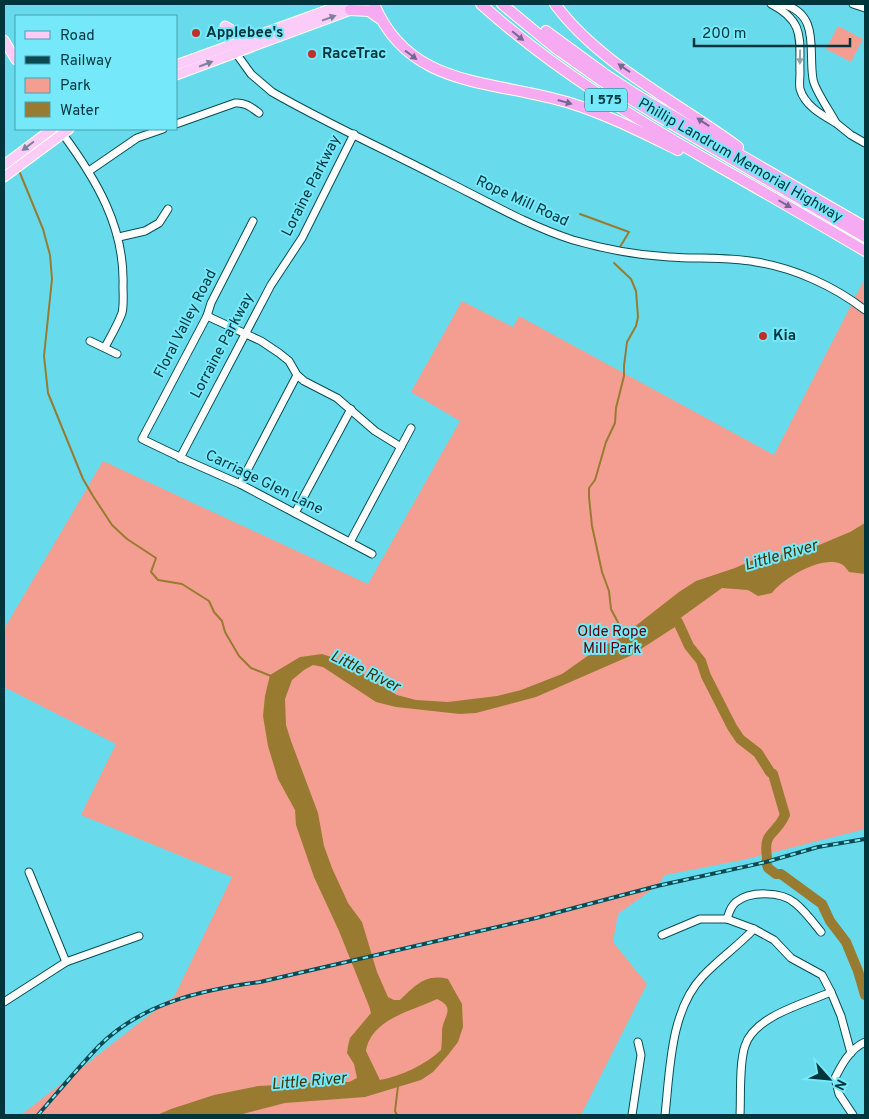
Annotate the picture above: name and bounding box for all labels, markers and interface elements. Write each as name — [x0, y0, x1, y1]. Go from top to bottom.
one-way arrow — [322, 14, 337, 22]
legend — [15, 15, 178, 130]
scale bar — [694, 15, 850, 47]
place label: Applebee's — [206, 24, 283, 43]
text: 200 m — [702, 25, 747, 44]
text: Road — [60, 27, 95, 46]
marker: Applebee's — [190, 27, 202, 39]
one-way arrow — [511, 30, 524, 41]
place label: RaceTrac — [322, 45, 386, 64]
marker: RaceTrac — [306, 48, 318, 60]
one-way arrow — [796, 49, 804, 65]
one-way arrow — [404, 50, 418, 60]
text: Railway — [60, 52, 112, 71]
one-way arrow — [198, 60, 213, 67]
one-way arrow — [617, 63, 630, 73]
text: Park — [60, 77, 91, 96]
road number: I 575 — [585, 88, 627, 112]
street label: Phillip Landrum Memorial Highway — [634, 94, 846, 228]
one-way arrow — [558, 98, 573, 106]
text: Water — [60, 102, 100, 121]
one-way arrow — [696, 117, 710, 127]
street label: Loraine Parkway — [278, 132, 346, 240]
one-way arrow — [22, 141, 35, 152]
street label: Rope Mill Road — [473, 172, 571, 232]
one-way arrow — [778, 200, 791, 209]
street label: Floral Valley Road — [150, 267, 222, 381]
street label: Lorraine Parkway — [187, 290, 259, 402]
place label: Kia — [773, 327, 796, 346]
marker: Kia — [757, 330, 769, 342]
street label: Carriage Glen Lane — [202, 446, 326, 520]
water label: Little River — [742, 535, 822, 576]
park label: Olde Rope Mill Park — [577, 623, 647, 659]
water label: Little River — [327, 646, 405, 698]
north arrow — [804, 1054, 854, 1104]
water label: Little River — [271, 1069, 349, 1095]
text: N — [829, 1076, 849, 1093]

